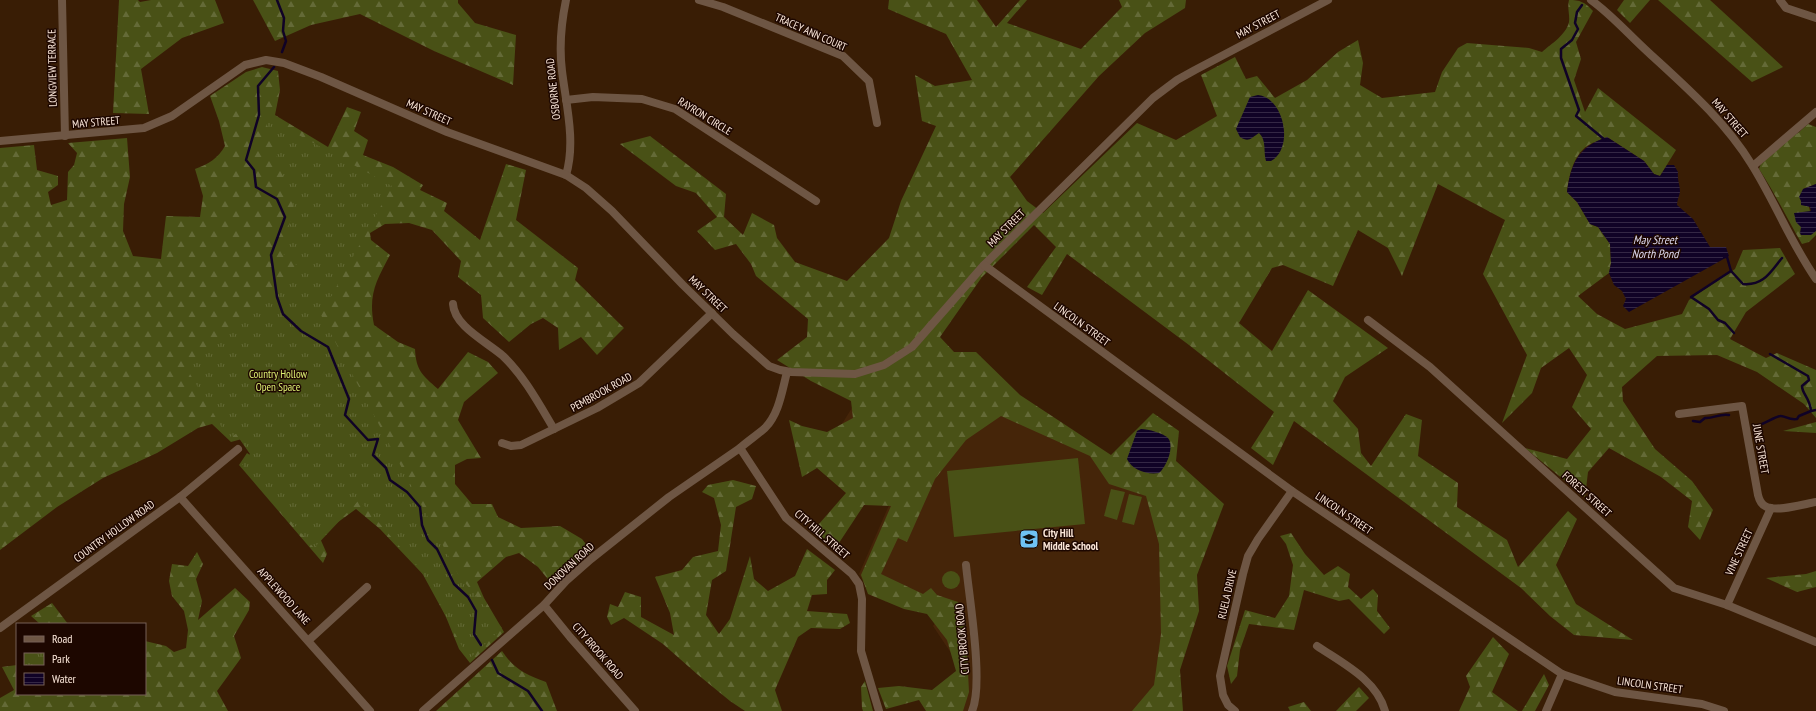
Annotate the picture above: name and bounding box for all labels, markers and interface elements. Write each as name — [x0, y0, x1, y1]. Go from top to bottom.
street label: MAY STREET — [1234, 7, 1283, 41]
street label: TRACEY ANN COURT — [773, 10, 849, 54]
street label: LONGVIEW TERRACE — [44, 29, 60, 107]
street label: OSBORNE ROAD — [543, 57, 563, 121]
street label: RAYRON CIRCLE — [676, 94, 735, 138]
street label: MAY STREET — [1709, 95, 1751, 141]
street label: MAY STREET — [404, 96, 454, 128]
street label: MAY STREET — [72, 113, 121, 131]
street label: MAY STREET — [984, 206, 1028, 250]
water label: May Street North Pond — [1631, 232, 1680, 261]
street label: MAY STREET — [686, 272, 730, 316]
street label: LINCOLN STREET — [1051, 299, 1113, 349]
park label: Country Hollow Open Space — [249, 367, 308, 394]
street label: PEMBROOK ROAD — [568, 369, 634, 415]
street label: JUNE STREET — [1750, 422, 1772, 475]
street label: FOREST STREET — [1559, 468, 1615, 520]
street label: LINCOLN STREET — [1313, 489, 1375, 537]
street label: COUNTRY HOLLOW ROAD — [71, 497, 157, 565]
street label: CITY HILL STREET — [792, 506, 852, 562]
place label: City Hill Middle School — [1043, 526, 1099, 553]
street label: VINE STREET — [1722, 526, 1756, 578]
school or university icon: City Hill Middle School — [1018, 528, 1040, 550]
street label: DONOVAN ROAD — [541, 539, 597, 593]
street label: APPLEWOOD LANE — [255, 564, 314, 628]
street label: RUELA DRIVE — [1214, 567, 1240, 620]
street label: CITY BROOK ROAD — [952, 603, 972, 675]
street label: CITY BROOK ROAD — [569, 620, 627, 683]
legend — [16, 623, 146, 695]
text: Road — [52, 631, 72, 646]
text: Park — [52, 651, 70, 666]
text: Water — [52, 671, 77, 686]
street label: LINCOLN STREET — [1616, 673, 1684, 697]

